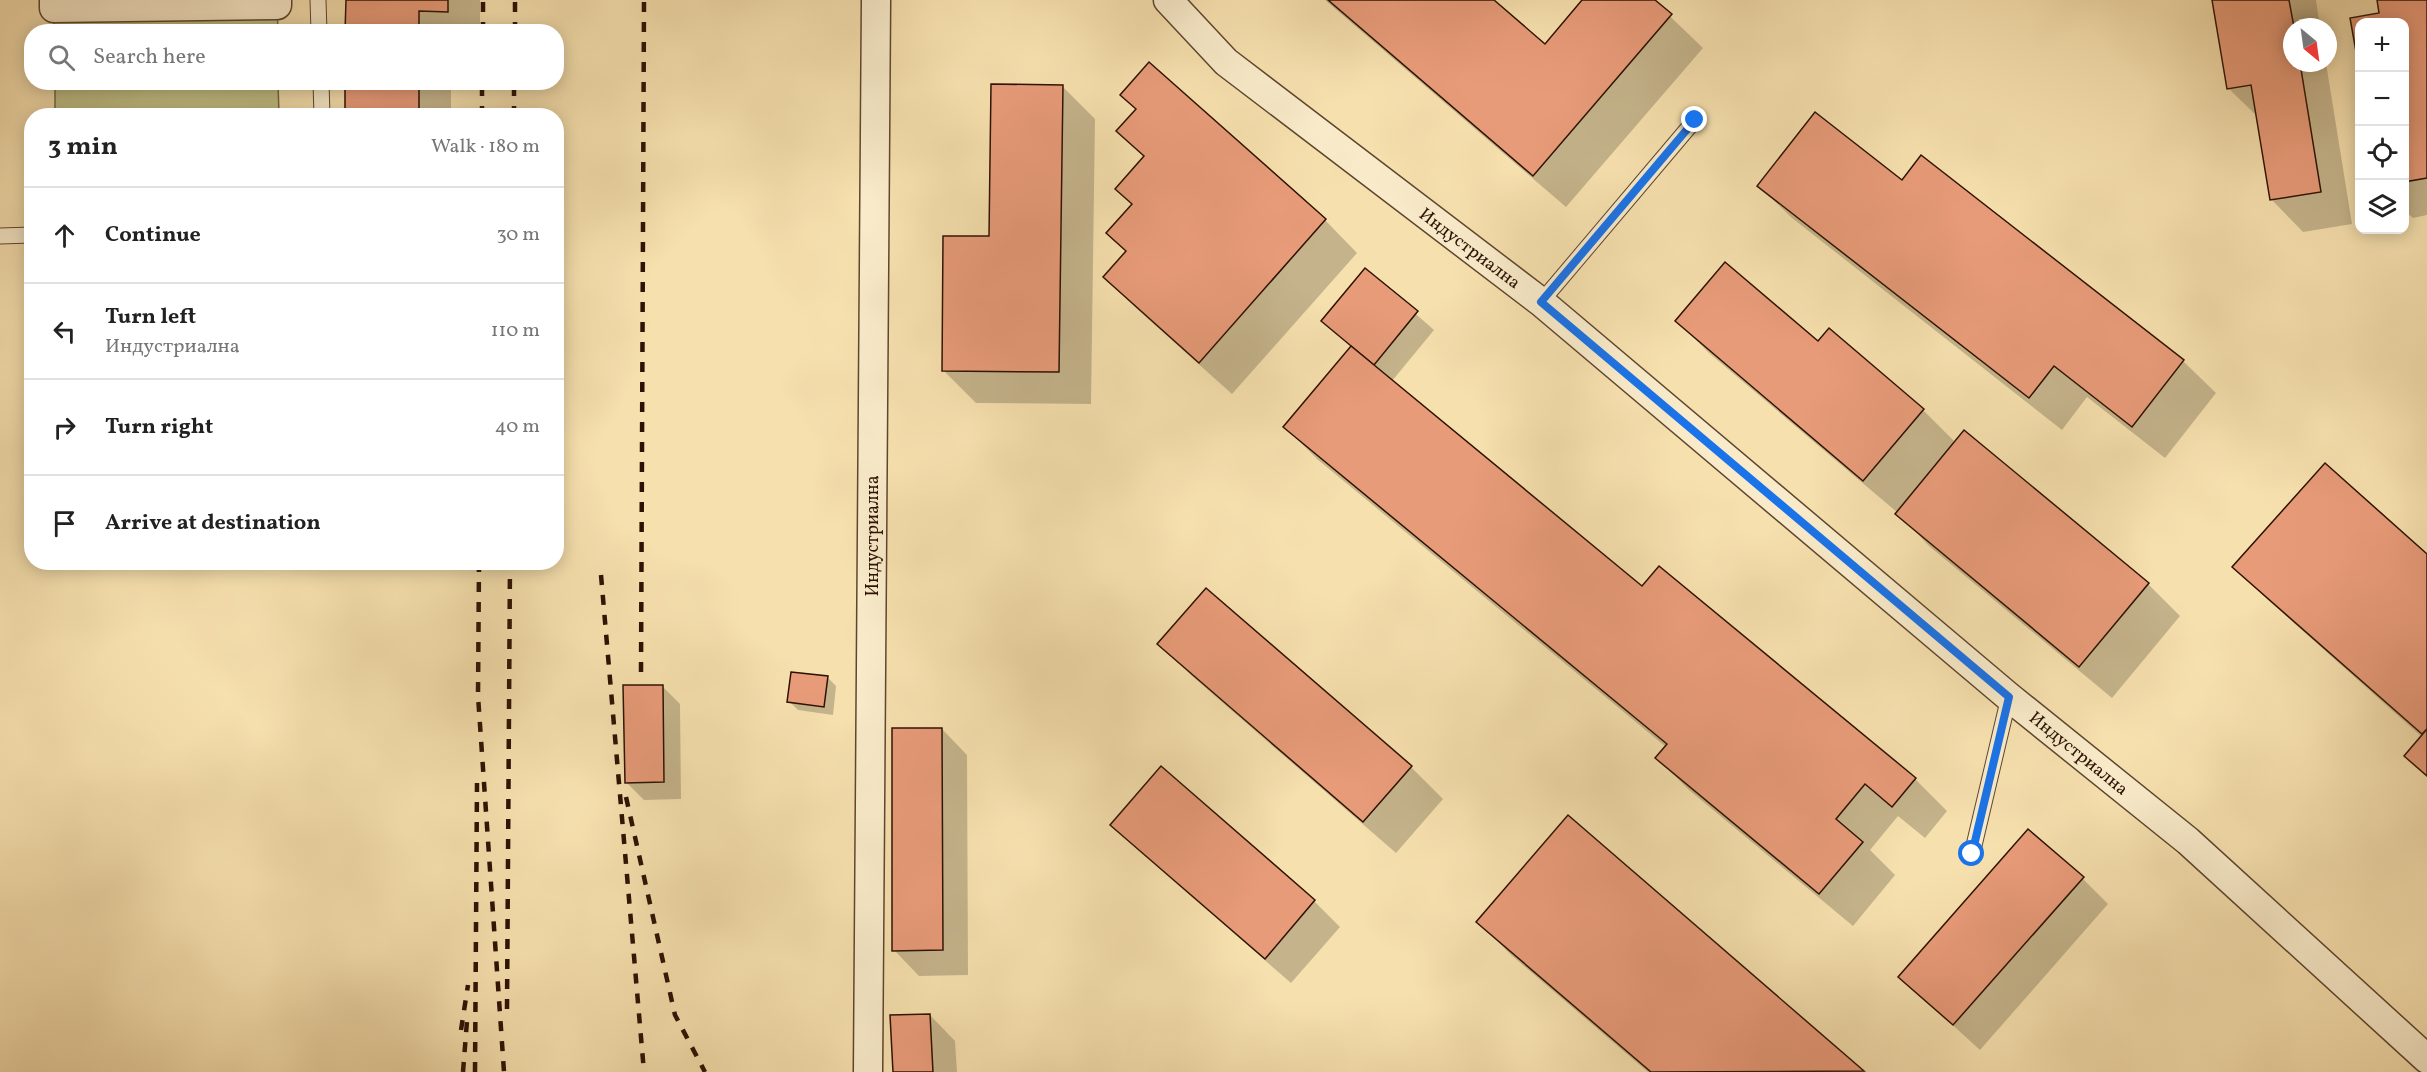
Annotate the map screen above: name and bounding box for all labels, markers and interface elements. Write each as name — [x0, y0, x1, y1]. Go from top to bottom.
north arrow — [2283, 18, 2337, 72]
map controls — [2355, 18, 2409, 234]
button: + — [2355, 18, 2409, 72]
search box — [24, 24, 564, 90]
icon: search — [45, 41, 78, 74]
text: Search here — [93, 42, 206, 73]
button: − — [2355, 72, 2409, 126]
route end — [1681, 106, 1707, 132]
button: locate — [2355, 126, 2409, 180]
text: 3 min — [48, 129, 118, 165]
text: Walk · 180 m — [431, 133, 540, 161]
button: layers — [2355, 180, 2409, 234]
street label: Индустриална — [1413, 203, 1525, 296]
icon: ahead — [48, 219, 81, 252]
text: Continue — [105, 220, 201, 251]
text: 30 m — [496, 221, 540, 249]
text: Turn left — [105, 302, 196, 333]
icon: left — [48, 315, 81, 348]
text: 110 m — [491, 317, 540, 345]
text: Индустриална — [105, 333, 240, 361]
icon: right — [48, 411, 81, 444]
text: Turn right — [105, 412, 213, 443]
text: 40 m — [495, 413, 540, 441]
street label: Индустриална — [861, 475, 886, 597]
icon: arrive — [48, 507, 81, 540]
text: Arrive at destination — [105, 508, 321, 539]
street label: Индустриална — [2023, 706, 2133, 802]
route start — [1958, 840, 1984, 866]

